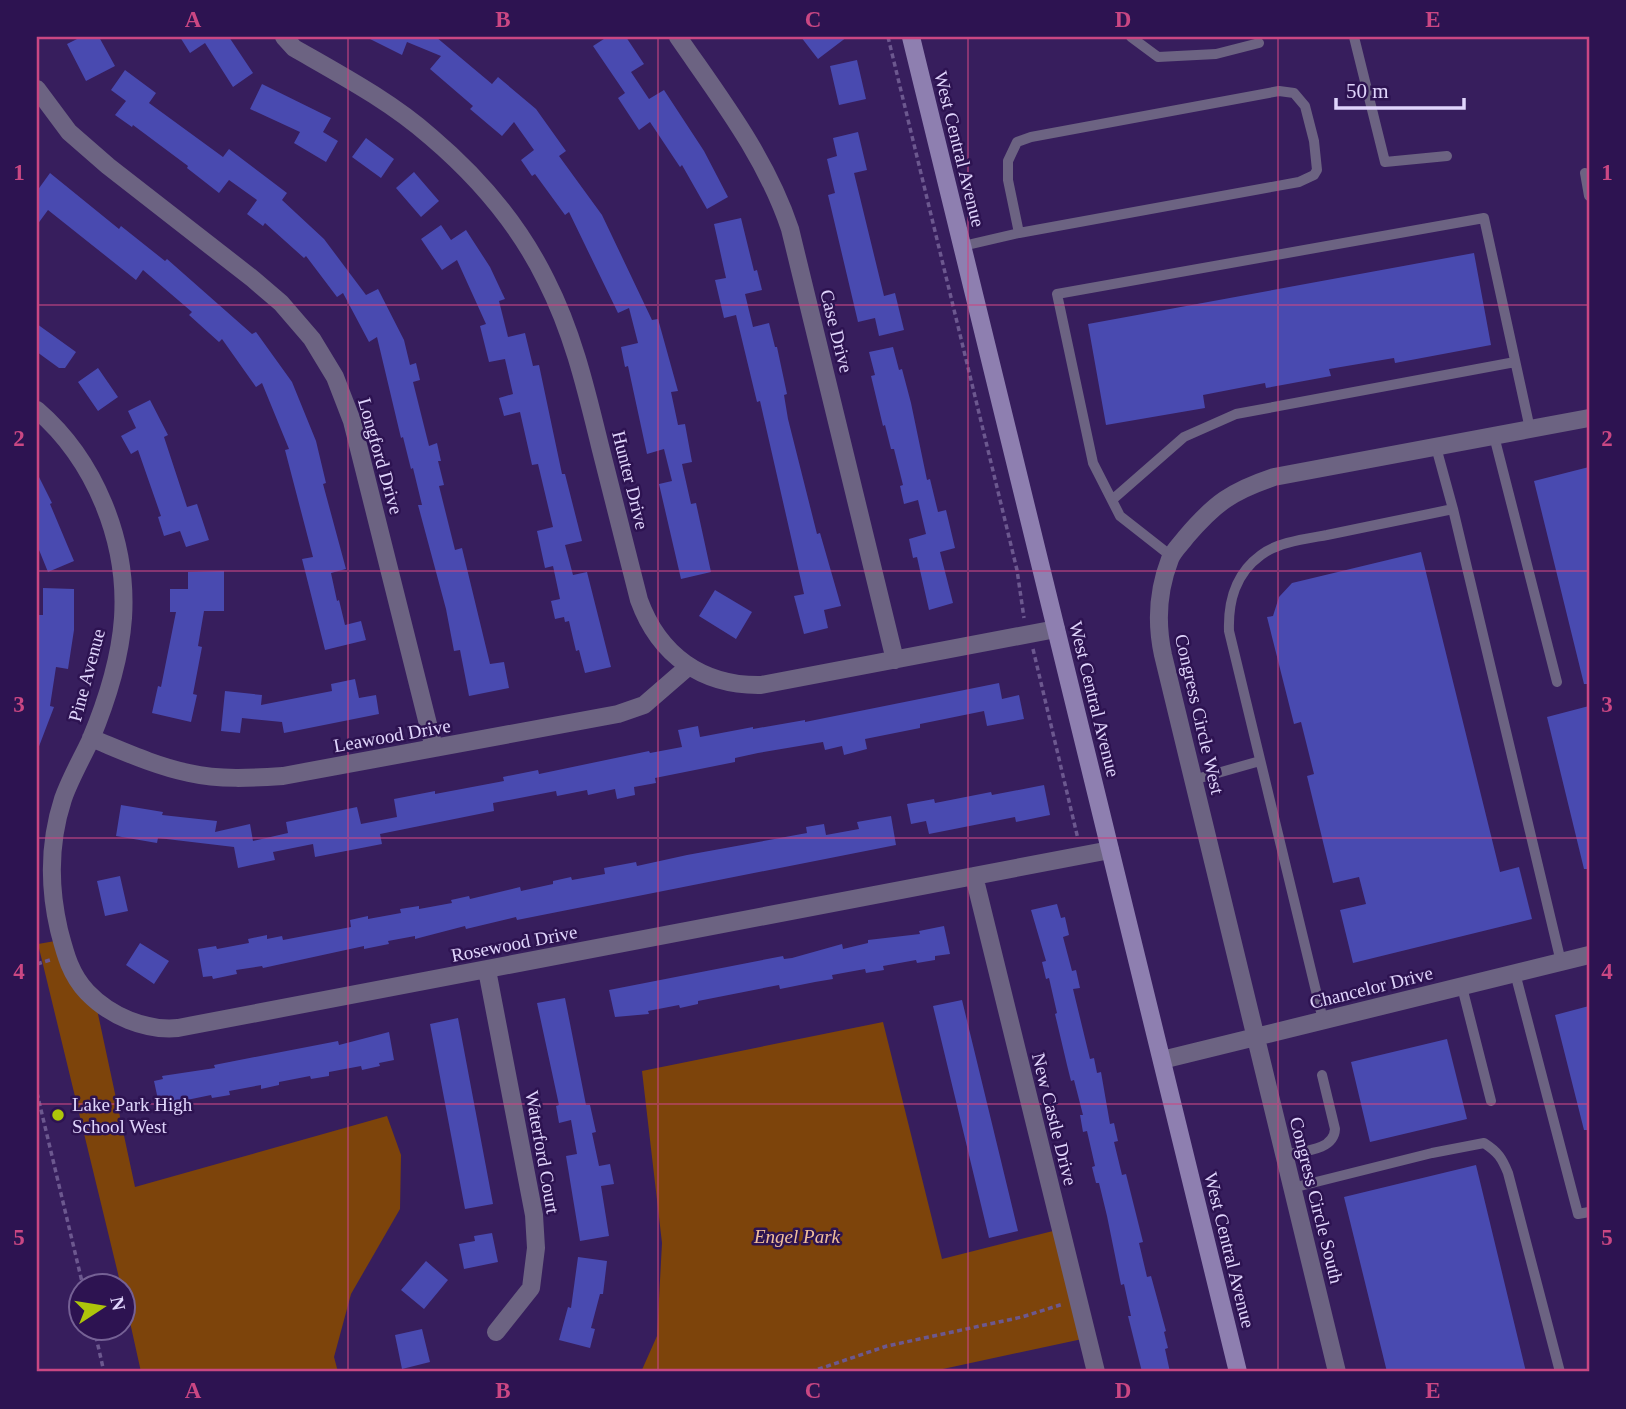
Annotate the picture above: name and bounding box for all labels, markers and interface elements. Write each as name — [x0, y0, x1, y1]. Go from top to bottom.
text: A — [185, 7, 202, 32]
text: B — [495, 7, 511, 32]
text: C — [805, 7, 821, 32]
text: D — [1115, 7, 1131, 32]
text: E — [1425, 7, 1441, 32]
scale bar — [1336, 66, 1463, 110]
street label: West Central Avenue — [930, 69, 989, 229]
text: 50 m — [1346, 79, 1389, 103]
text: 1 — [13, 160, 25, 185]
text: 1 — [1601, 160, 1613, 185]
street label: Case Drive — [816, 287, 857, 375]
street label: Longford Drive — [354, 396, 407, 517]
text: 2 — [13, 426, 25, 451]
text: 2 — [1601, 426, 1613, 451]
street label: Hunter Drive — [608, 429, 653, 532]
street label: West Central Avenue — [1065, 619, 1124, 779]
street label: Pine Avenue — [64, 626, 109, 724]
street label: Congress Circle West — [1171, 632, 1228, 797]
text: 3 — [13, 692, 25, 717]
text: 3 — [1601, 692, 1613, 717]
street label: Leawood Drive — [332, 715, 452, 756]
street label: Rosewood Drive — [449, 921, 579, 966]
text: 4 — [13, 959, 25, 984]
text: 4 — [1601, 959, 1613, 984]
street label: Chancelor Drive — [1307, 962, 1435, 1013]
street label: New Castle Drive — [1028, 1051, 1081, 1188]
street label: Waterford Court — [521, 1089, 564, 1216]
place label: Lake Park High School West — [72, 1094, 193, 1137]
marker: Lake Park High School West — [50, 1107, 66, 1123]
street label: Congress Circle South — [1286, 1115, 1348, 1286]
street label: West Central Avenue — [1200, 1170, 1259, 1330]
text: 5 — [13, 1225, 25, 1250]
text: 5 — [1601, 1225, 1613, 1250]
park label: Engel Park — [753, 1226, 841, 1247]
north arrow — [66, 1272, 136, 1342]
text: N — [106, 1295, 130, 1313]
text: A — [185, 1378, 202, 1403]
text: B — [495, 1378, 511, 1403]
text: C — [805, 1378, 821, 1403]
text: D — [1115, 1378, 1131, 1403]
text: E — [1425, 1378, 1441, 1403]

